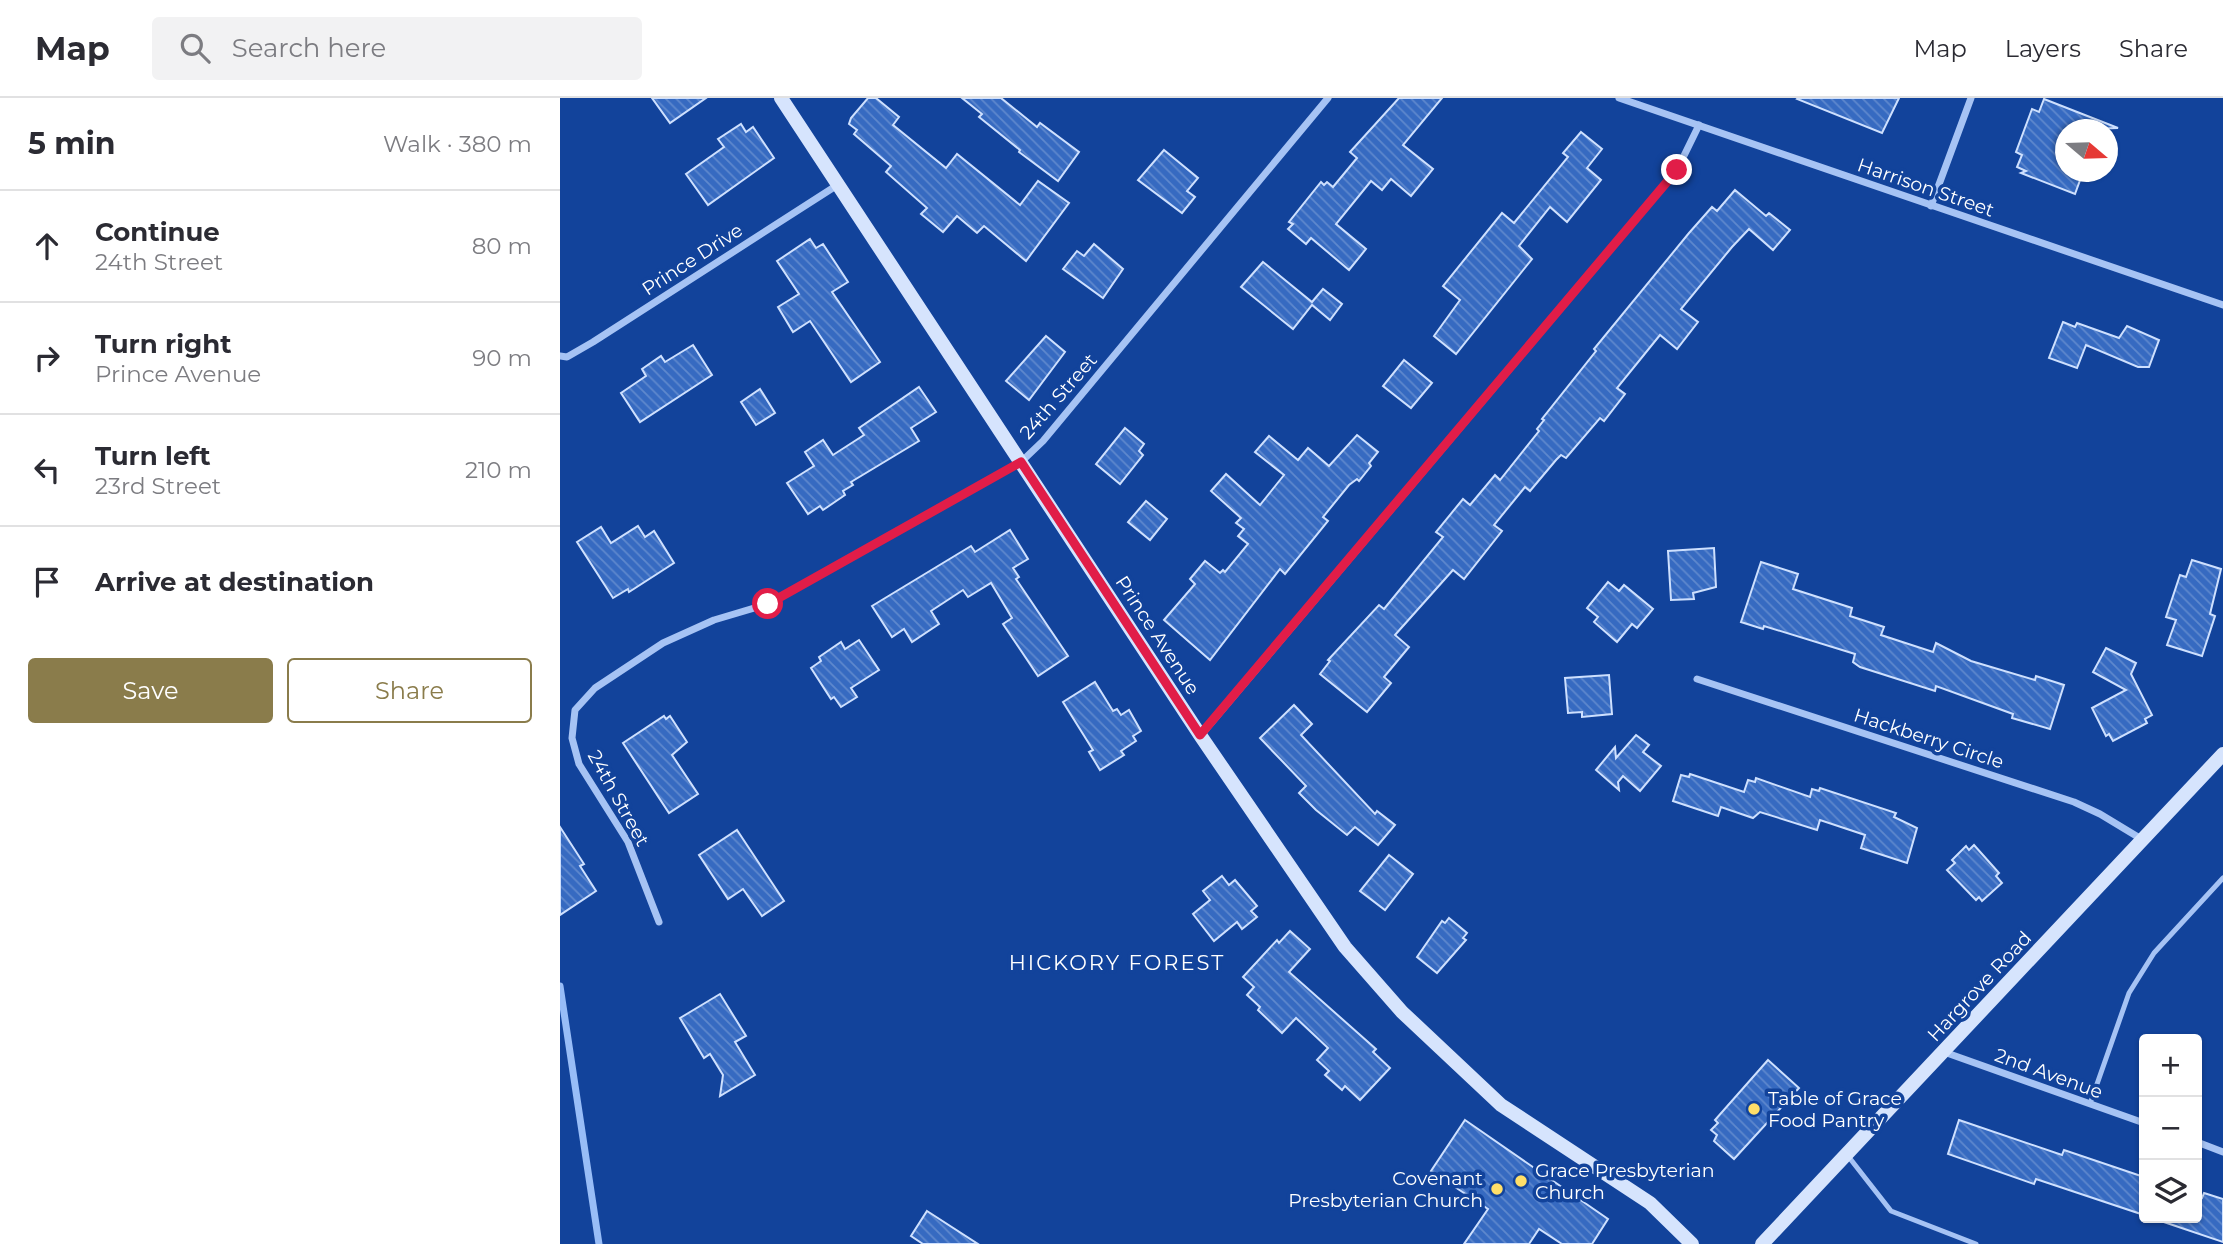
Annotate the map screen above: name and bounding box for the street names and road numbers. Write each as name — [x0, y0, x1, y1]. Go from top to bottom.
street label: Harrison Street — [1854, 153, 1998, 222]
street label: Prince Drive — [638, 218, 747, 300]
street label: 24th Street — [1015, 349, 1102, 444]
street label: Prince Avenue — [1111, 571, 1205, 699]
street label: Hackberry Circle — [1851, 703, 2007, 774]
street label: 24th Street — [583, 746, 654, 850]
street label: Hargrove Road — [1922, 926, 2036, 1046]
street label: 2nd Avenue — [1992, 1043, 2106, 1104]

